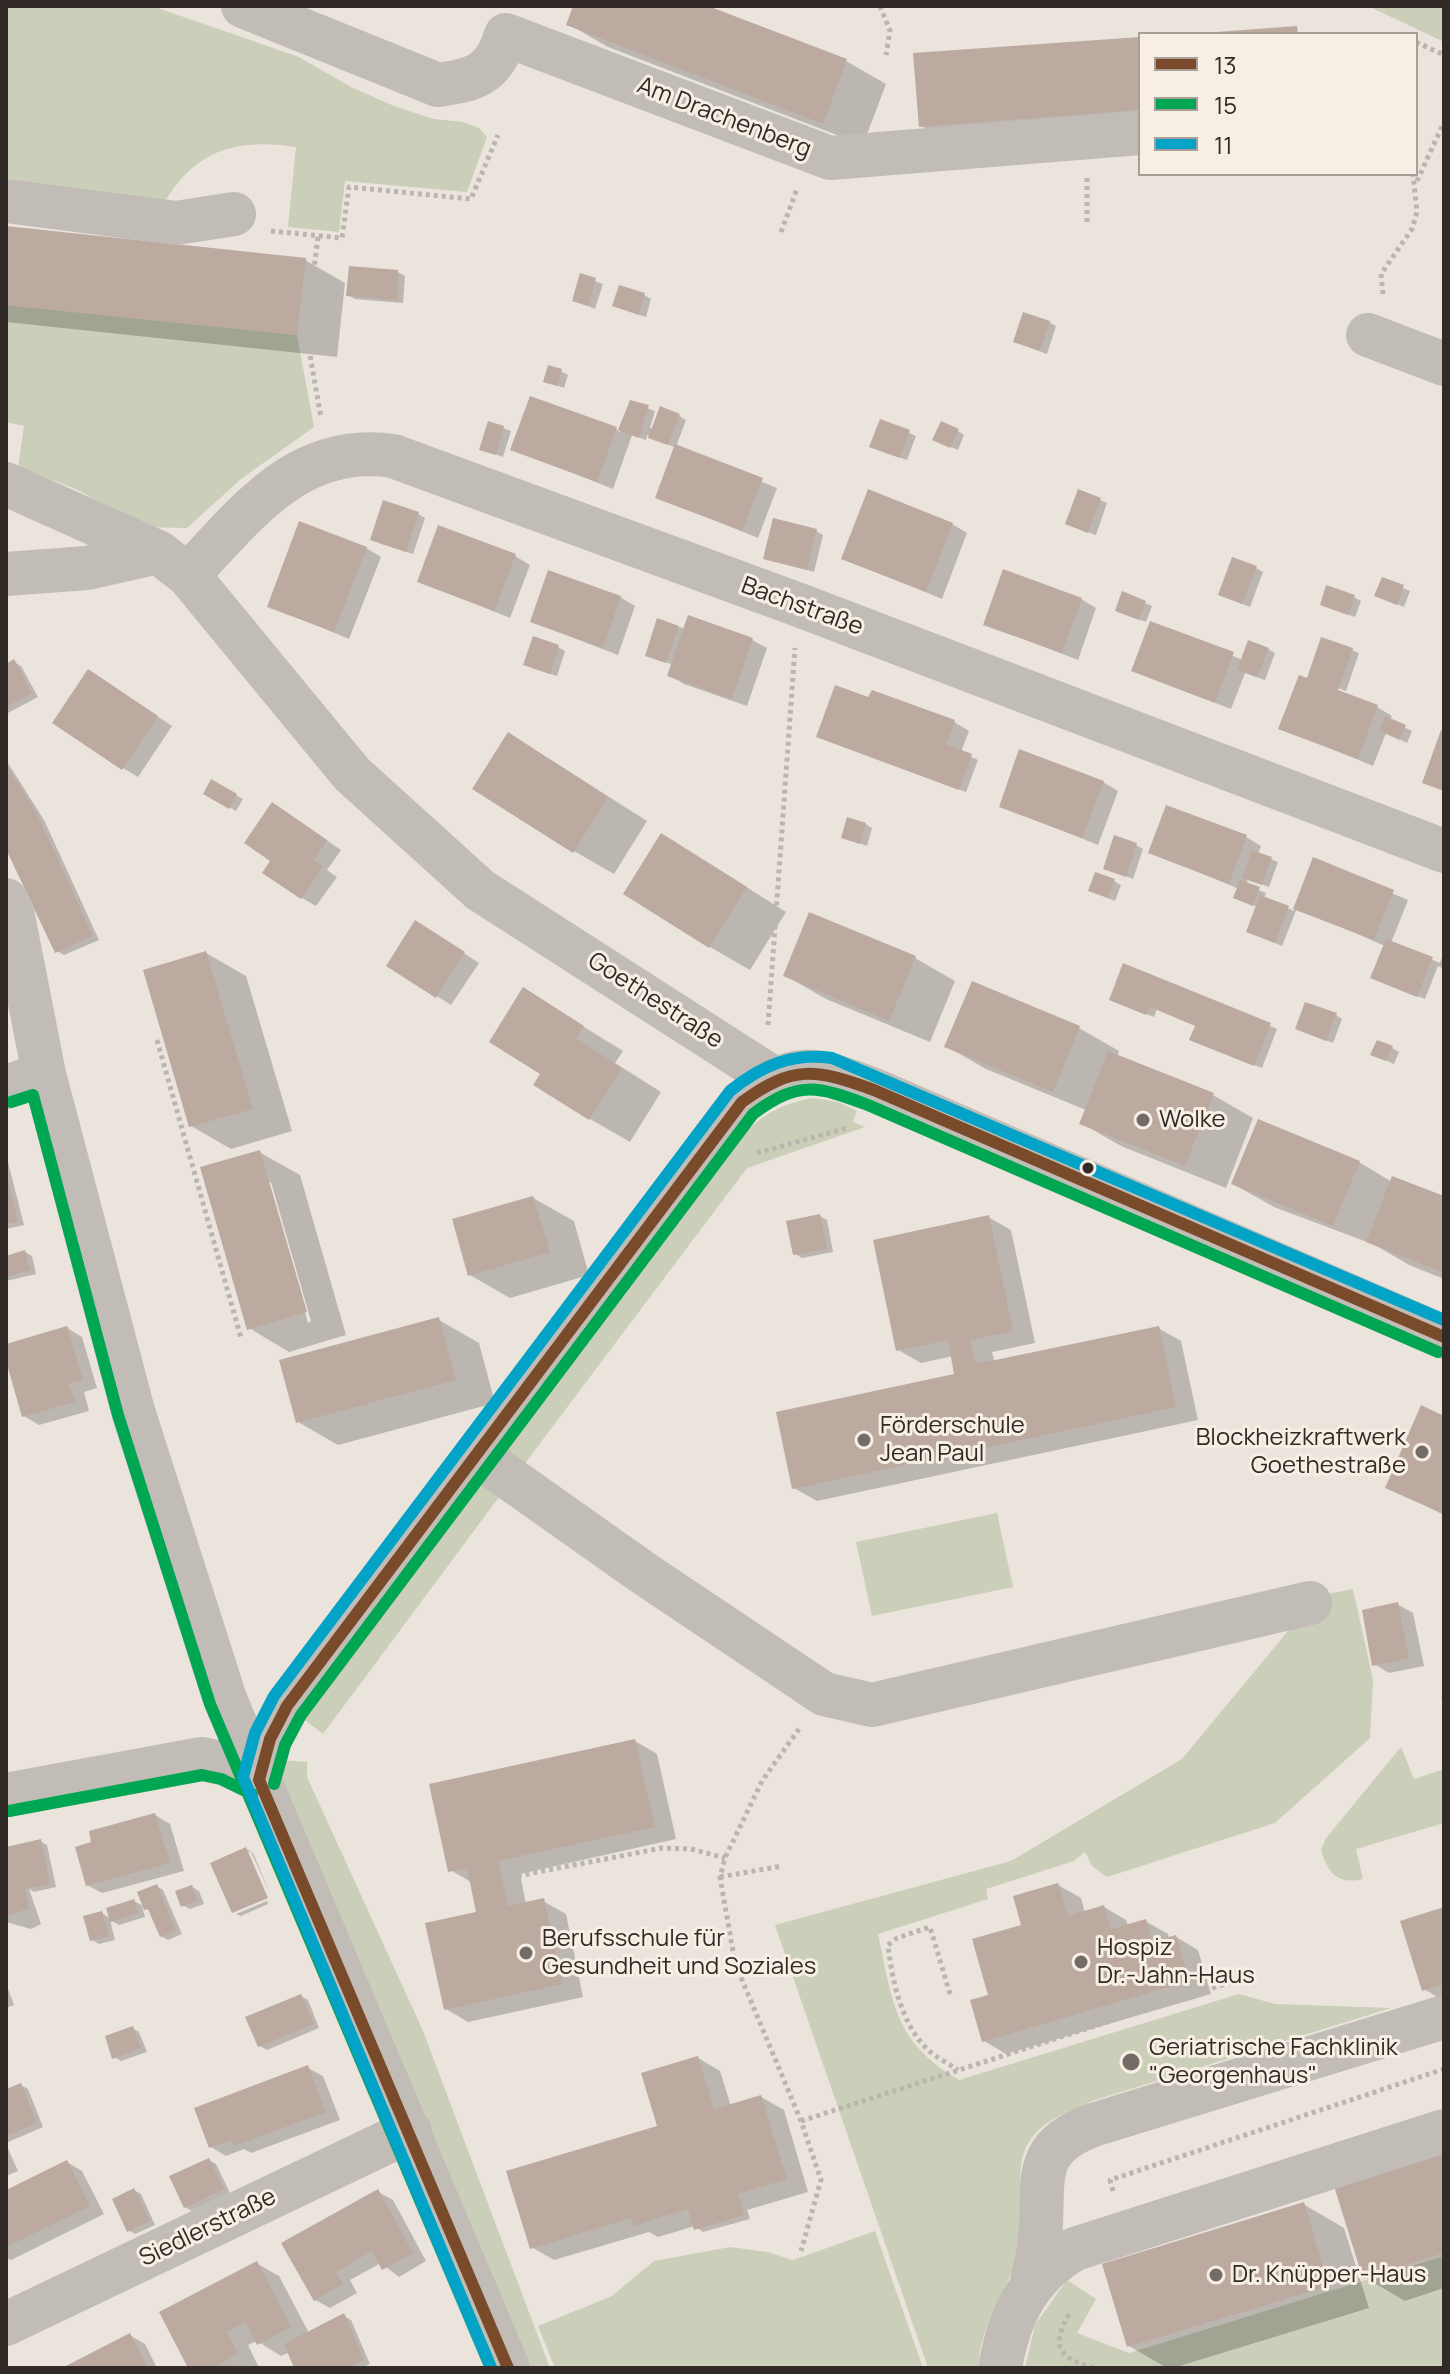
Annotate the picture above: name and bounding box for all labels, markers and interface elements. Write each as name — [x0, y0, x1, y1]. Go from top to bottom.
legend — [1138, 32, 1418, 176]
text: 13 — [1214, 48, 1237, 81]
street label: Am Drachenberg — [633, 72, 815, 164]
text: 15 — [1214, 88, 1237, 121]
text: 11 — [1214, 128, 1233, 161]
street label: Bachstraße — [737, 572, 867, 642]
street label: Goethestraße — [582, 947, 728, 1055]
place label: Wolke — [1159, 1106, 1226, 1134]
marker: Wolke — [1134, 1111, 1152, 1129]
unlabelled marker — [1080, 1160, 1096, 1176]
place label: Förderschule Jean Paul — [880, 1412, 1025, 1468]
place label: Blockheizkraftwerk Goethestraße — [1196, 1424, 1406, 1480]
marker: Förderschule Jean Paul — [855, 1431, 873, 1449]
marker: Blockheizkraftwerk Goethestraße — [1413, 1443, 1431, 1461]
place label: Berufsschule für Gesundheit und Soziales — [542, 1925, 816, 1981]
place label: Hospiz Dr.-Jahn-Haus — [1097, 1934, 1255, 1990]
marker: Berufsschule für Gesundheit und Soziales — [517, 1944, 535, 1962]
marker: Hospiz Dr.-Jahn-Haus — [1072, 1953, 1090, 1971]
place label: Geriatrische Fachklinik "Georgenhaus" — [1149, 2034, 1398, 2090]
marker: Geriatrische Fachklinik "Georgenhaus" — [1120, 2051, 1142, 2073]
street label: Siedlerstraße — [135, 2182, 281, 2274]
place label: Dr. Knüpper-Haus — [1232, 2261, 1426, 2289]
marker: Dr. Knüpper-Haus — [1207, 2266, 1225, 2284]

